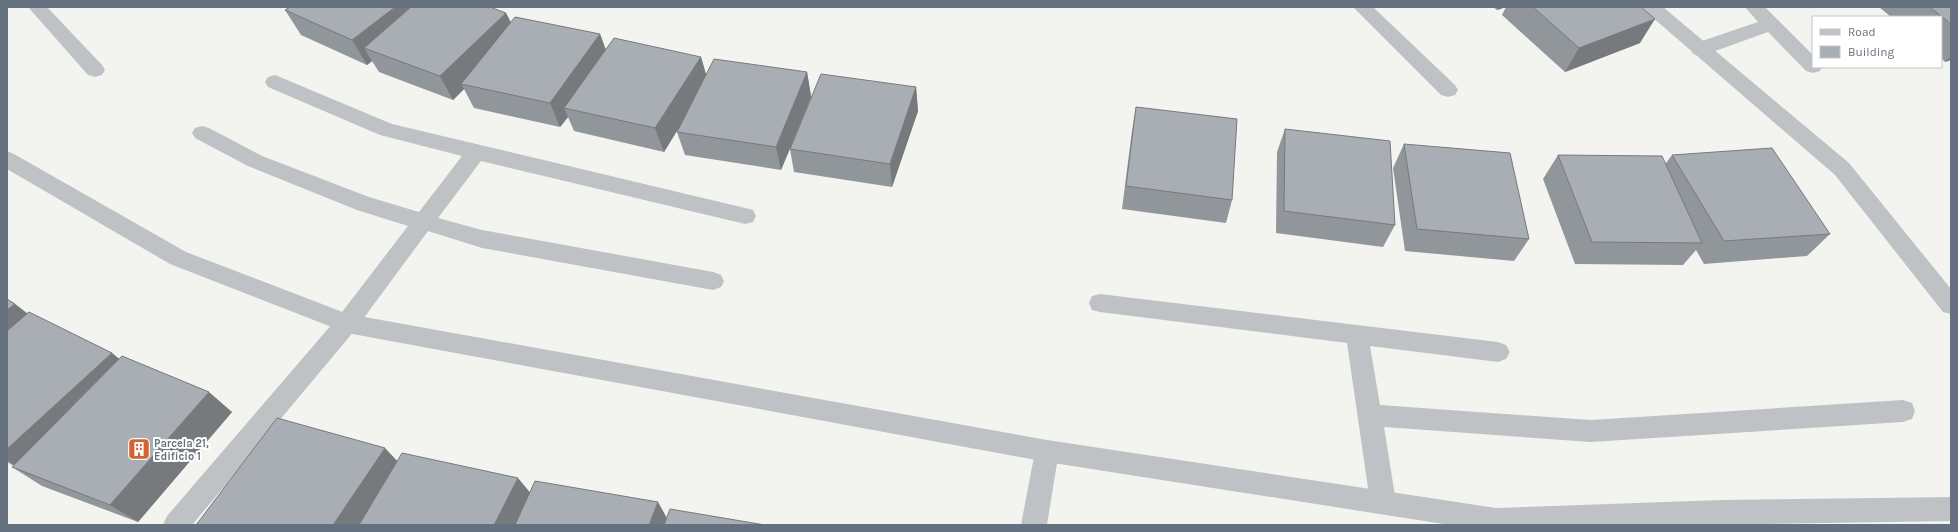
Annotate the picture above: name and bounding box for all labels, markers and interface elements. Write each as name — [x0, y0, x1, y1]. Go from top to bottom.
legend — [1812, 16, 1942, 68]
text: Road — [1848, 25, 1876, 39]
text: Building — [1848, 45, 1895, 59]
building icon: Parcela 21, Edificio 1 — [126, 436, 152, 462]
place label: Parcela 21, Edificio 1 — [154, 437, 209, 463]

